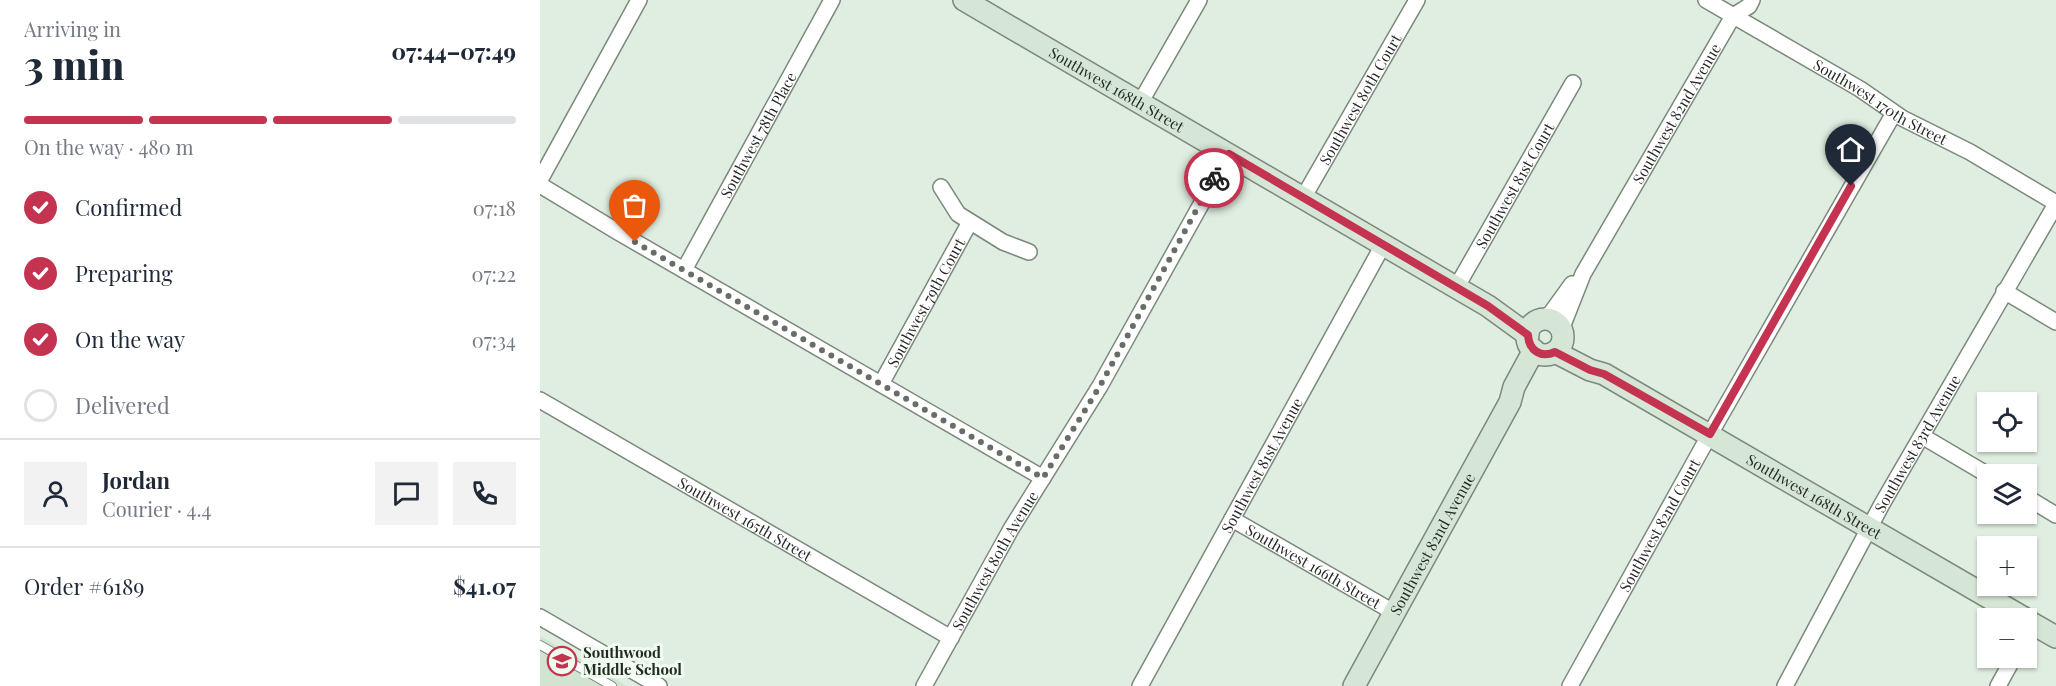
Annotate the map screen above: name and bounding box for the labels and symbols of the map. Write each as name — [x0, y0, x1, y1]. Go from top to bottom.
street label: Southwest 80th Court — [1314, 30, 1406, 168]
street label: Southwest 82nd Avenue — [1628, 40, 1725, 187]
street label: Southwest 168th Street — [1046, 42, 1189, 137]
street label: Southwest 170th Street — [1810, 54, 1951, 149]
street label: Southwest 78th Place — [715, 68, 801, 201]
street label: Southwest 81st Court — [1471, 118, 1559, 252]
pin — [1825, 124, 1876, 186]
courier — [1184, 148, 1244, 208]
pin — [609, 180, 660, 242]
street label: Southwest 79th Court — [882, 234, 970, 371]
street label: Southwest 83rd Avenue — [1869, 371, 1965, 516]
street label: Southwest 81st Avenue — [1216, 394, 1307, 536]
street label: Southwest 168th Street — [1743, 449, 1886, 544]
street label: Southwest 82nd Court — [1614, 454, 1705, 595]
street label: Southwest 82nd Avenue — [1385, 469, 1479, 619]
street label: Southwest 165th Street — [675, 472, 816, 566]
street label: Southwest 80th Avenue — [947, 487, 1042, 634]
street label: Southwest 166th Street — [1242, 519, 1385, 613]
place label: Southwood Middle School — [583, 642, 682, 679]
school or university icon: Southwood Middle School — [546, 645, 578, 677]

